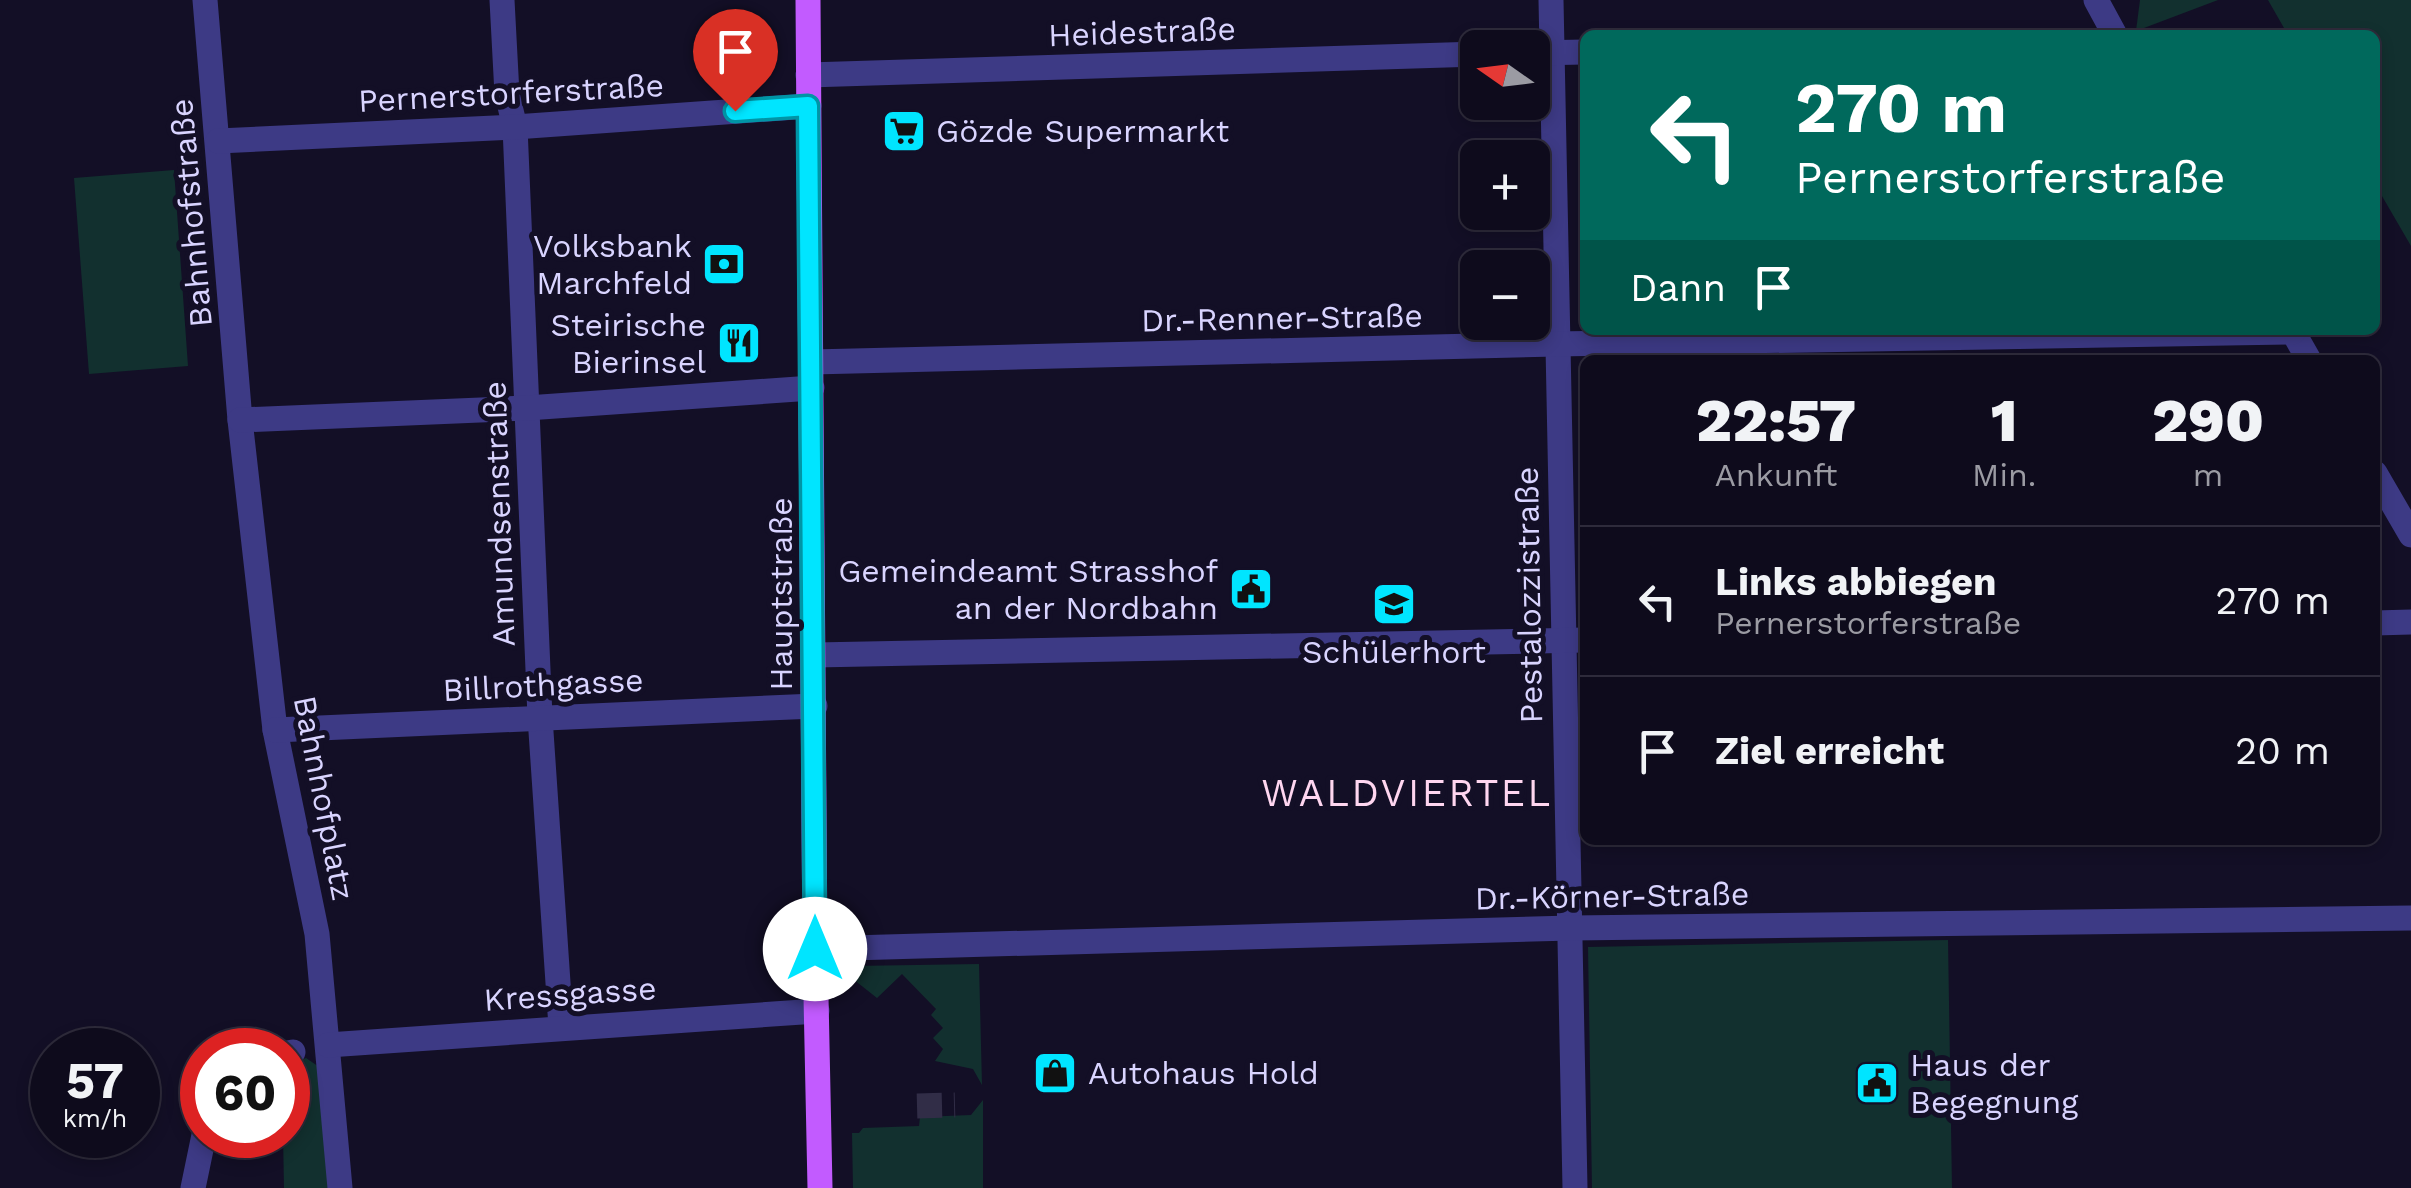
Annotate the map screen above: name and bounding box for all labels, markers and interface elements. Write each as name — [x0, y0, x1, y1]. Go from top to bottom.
pin — [693, 9, 778, 112]
street label: Heidestraße — [1047, 10, 1237, 54]
icon: arrive — [708, 24, 763, 79]
north arrow — [1460, 30, 1550, 120]
map controls — [1460, 30, 1550, 340]
street label: Pernerstorferstraße — [357, 66, 665, 120]
text: 270 m — [1795, 67, 2007, 149]
icon: left — [1630, 70, 1760, 200]
street label: Bahnhofstraße — [162, 97, 220, 329]
supermarket icon: Gözde Supermarkt — [881, 108, 927, 154]
place label: Gözde Supermarkt — [936, 112, 1229, 150]
button: + — [1460, 140, 1550, 230]
text: Pernerstorferstraße — [1795, 151, 2225, 204]
place label: Volksbank Marchfeld — [533, 227, 692, 302]
bank icon: Volksbank Marchfeld — [701, 241, 747, 287]
button: − — [1460, 250, 1550, 340]
icon: arrive — [1746, 260, 1801, 315]
text: Dann — [1630, 266, 1726, 310]
street label: Dr.-Renner-Straße — [1141, 297, 1423, 339]
place label: Steirische Bierinsel — [550, 306, 706, 381]
restaurant icon: Steirische Bierinsel — [716, 320, 762, 366]
street label: Amundsenstraße — [475, 381, 523, 647]
text: 22:57 — [1696, 385, 1856, 456]
text: 1 — [1991, 385, 2018, 456]
text: 290 — [2152, 385, 2264, 456]
text: Ankunft — [1715, 456, 1837, 494]
text: Min. — [1972, 456, 2036, 494]
text: m — [2193, 456, 2223, 494]
street label: Pestalozzistraße — [1508, 466, 1550, 724]
street label: Hauptstraße — [762, 497, 800, 691]
place label: Gemeindeamt Strasshof an der Nordbahn — [838, 552, 1218, 627]
text: Links abbiegen — [1715, 560, 1997, 604]
public building icon: Gemeindeamt Strasshof an der Nordbahn — [1228, 566, 1274, 612]
icon: left — [1630, 574, 1685, 629]
text: 270 m — [2215, 579, 2330, 623]
school or university icon: Schülerhort — [1371, 581, 1417, 627]
text: Pernerstorferstraße — [1715, 604, 2021, 642]
place label: Schülerhort — [1302, 633, 1486, 671]
street label: Billrothgasse — [442, 661, 644, 709]
street label: Bahnhofplatz — [286, 692, 362, 904]
icon: arrive — [1630, 724, 1685, 779]
text: Ziel erreicht — [1715, 729, 1944, 773]
text: 20 m — [2235, 729, 2330, 773]
district label: WALDVIERTEL — [1261, 771, 1553, 815]
street label: Dr.-Körner-Straße — [1474, 875, 1750, 917]
position arrow — [763, 897, 867, 1001]
street label: Kressgasse — [482, 969, 658, 1019]
speed limit sign: 60 — [180, 1028, 310, 1158]
place label: Haus der Begegnung — [1910, 1046, 2079, 1121]
shop icon: Autohaus Hold — [1032, 1050, 1078, 1096]
text: 57 — [66, 1051, 124, 1110]
place label: Autohaus Hold — [1088, 1054, 1319, 1092]
public building icon: Haus der Begegnung — [1854, 1060, 1900, 1106]
text: km/h — [63, 1104, 127, 1133]

